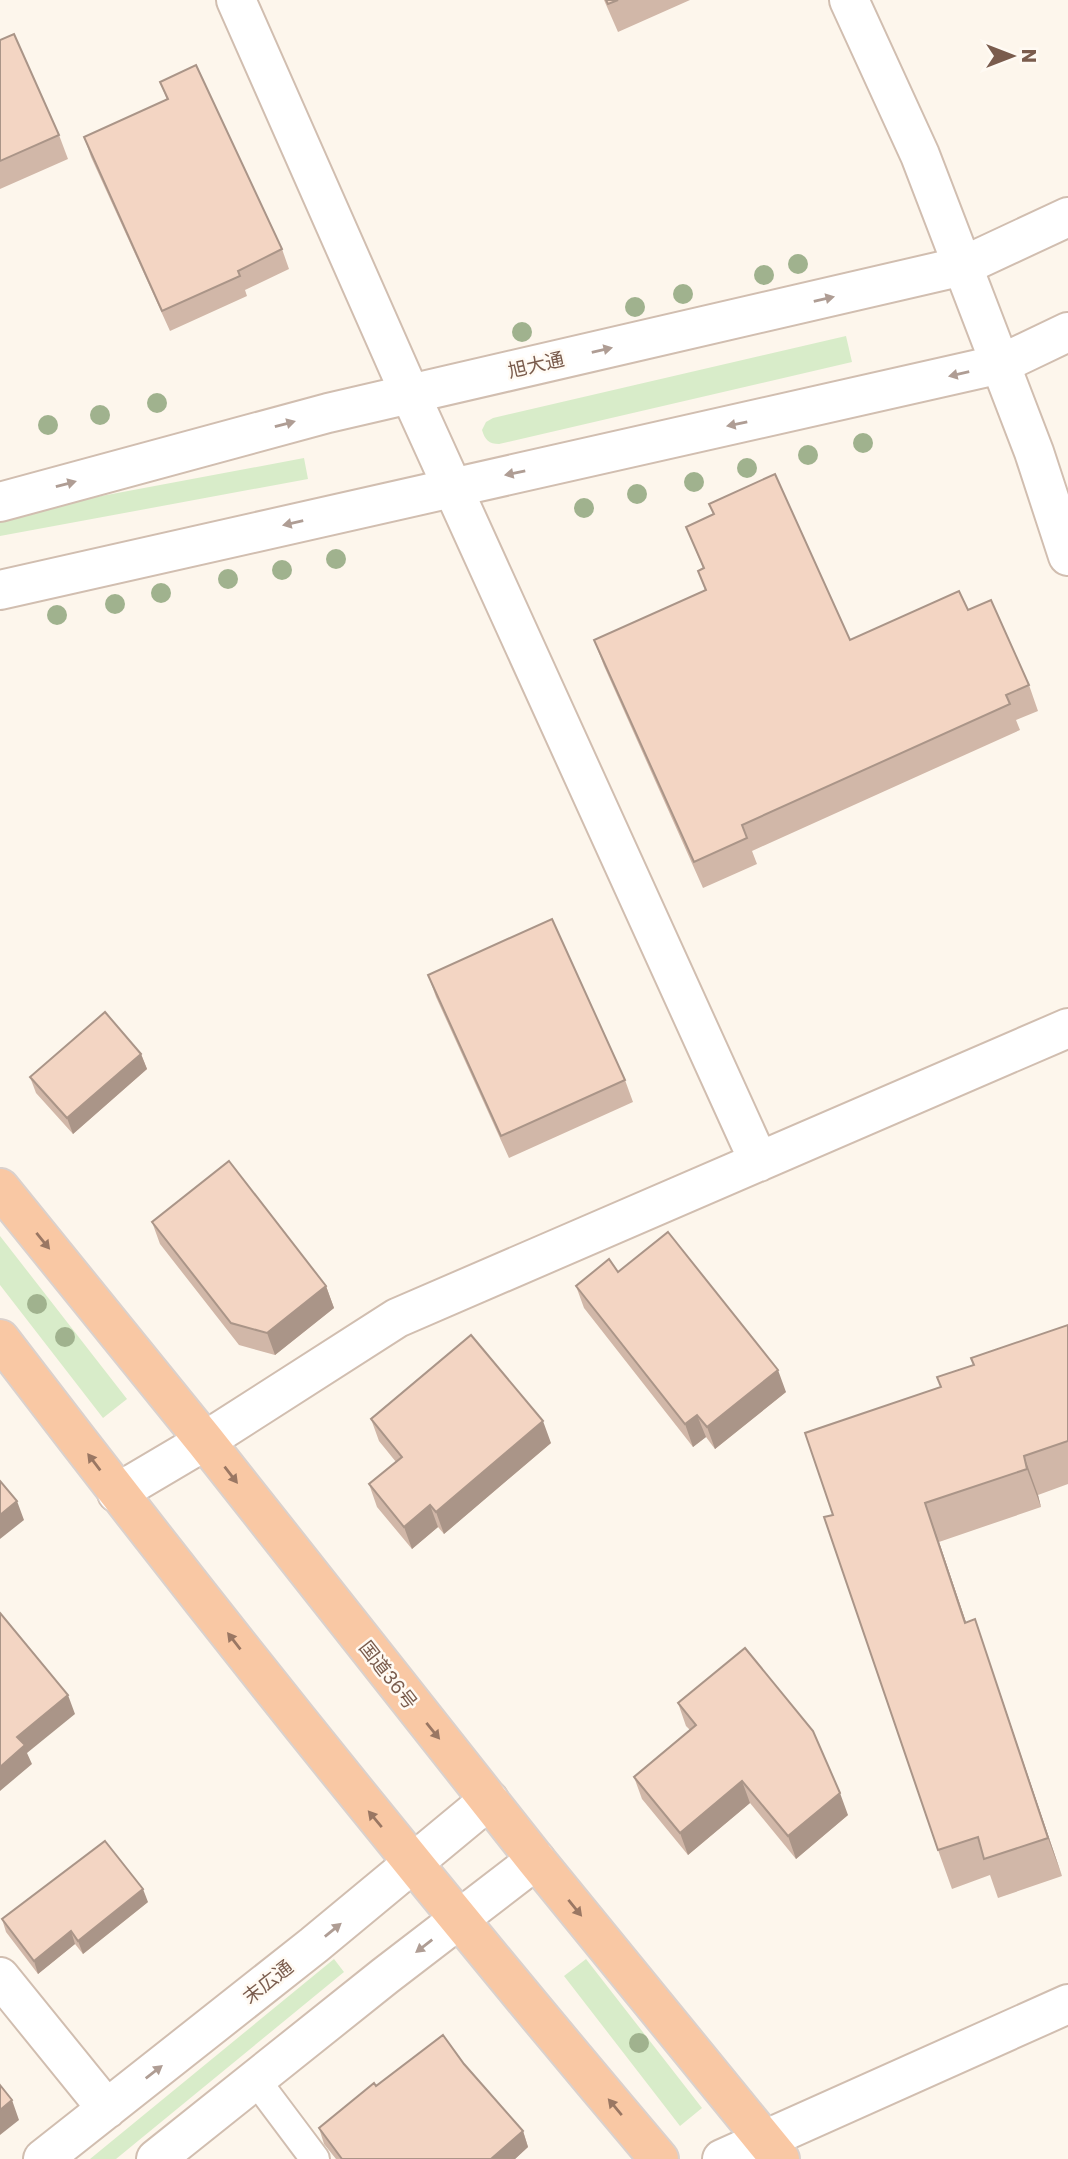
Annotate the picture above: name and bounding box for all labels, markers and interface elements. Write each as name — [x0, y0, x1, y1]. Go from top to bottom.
north arrow — [977, 21, 1047, 91]
text: N — [1015, 49, 1042, 63]
one-way arrow — [813, 293, 835, 304]
one-way arrow — [591, 344, 613, 355]
street label: 旭大通 — [505, 345, 567, 385]
one-way arrow — [948, 369, 970, 380]
one-way arrow — [726, 418, 748, 429]
one-way arrow — [275, 419, 296, 429]
one-way arrow — [504, 467, 526, 478]
one-way arrow — [56, 479, 77, 489]
one-way arrow — [282, 518, 304, 529]
one-way arrow — [35, 1232, 50, 1249]
one-way arrow — [86, 1453, 101, 1471]
one-way arrow — [224, 1466, 239, 1484]
one-way arrow — [227, 1632, 242, 1650]
street label: 国道36号 — [353, 1635, 423, 1715]
one-way arrow — [425, 1722, 440, 1740]
one-way arrow — [368, 1810, 383, 1828]
one-way arrow — [568, 1899, 583, 1917]
one-way arrow — [323, 1923, 341, 1938]
one-way arrow — [415, 1939, 433, 1954]
street label: 末広通 — [237, 1954, 299, 2010]
one-way arrow — [145, 2064, 163, 2079]
one-way arrow — [607, 2098, 623, 2116]

